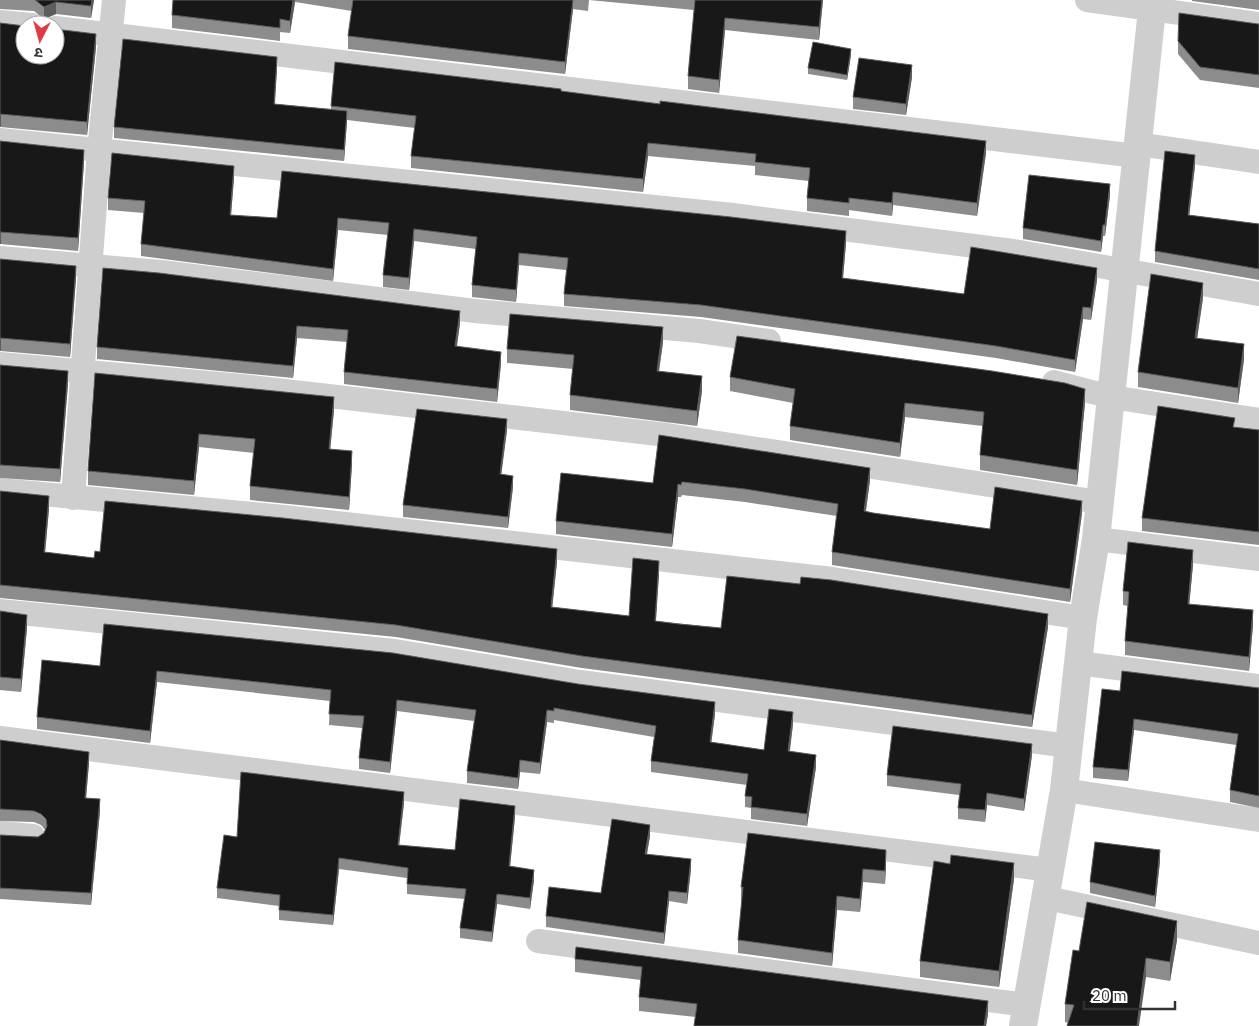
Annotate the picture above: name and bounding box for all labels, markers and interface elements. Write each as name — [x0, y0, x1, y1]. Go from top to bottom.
north arrow — [15, 15, 65, 65]
text: उ — [33, 43, 44, 62]
scale bar — [1084, 978, 1175, 1010]
text: 20 m — [1092, 986, 1127, 1005]

